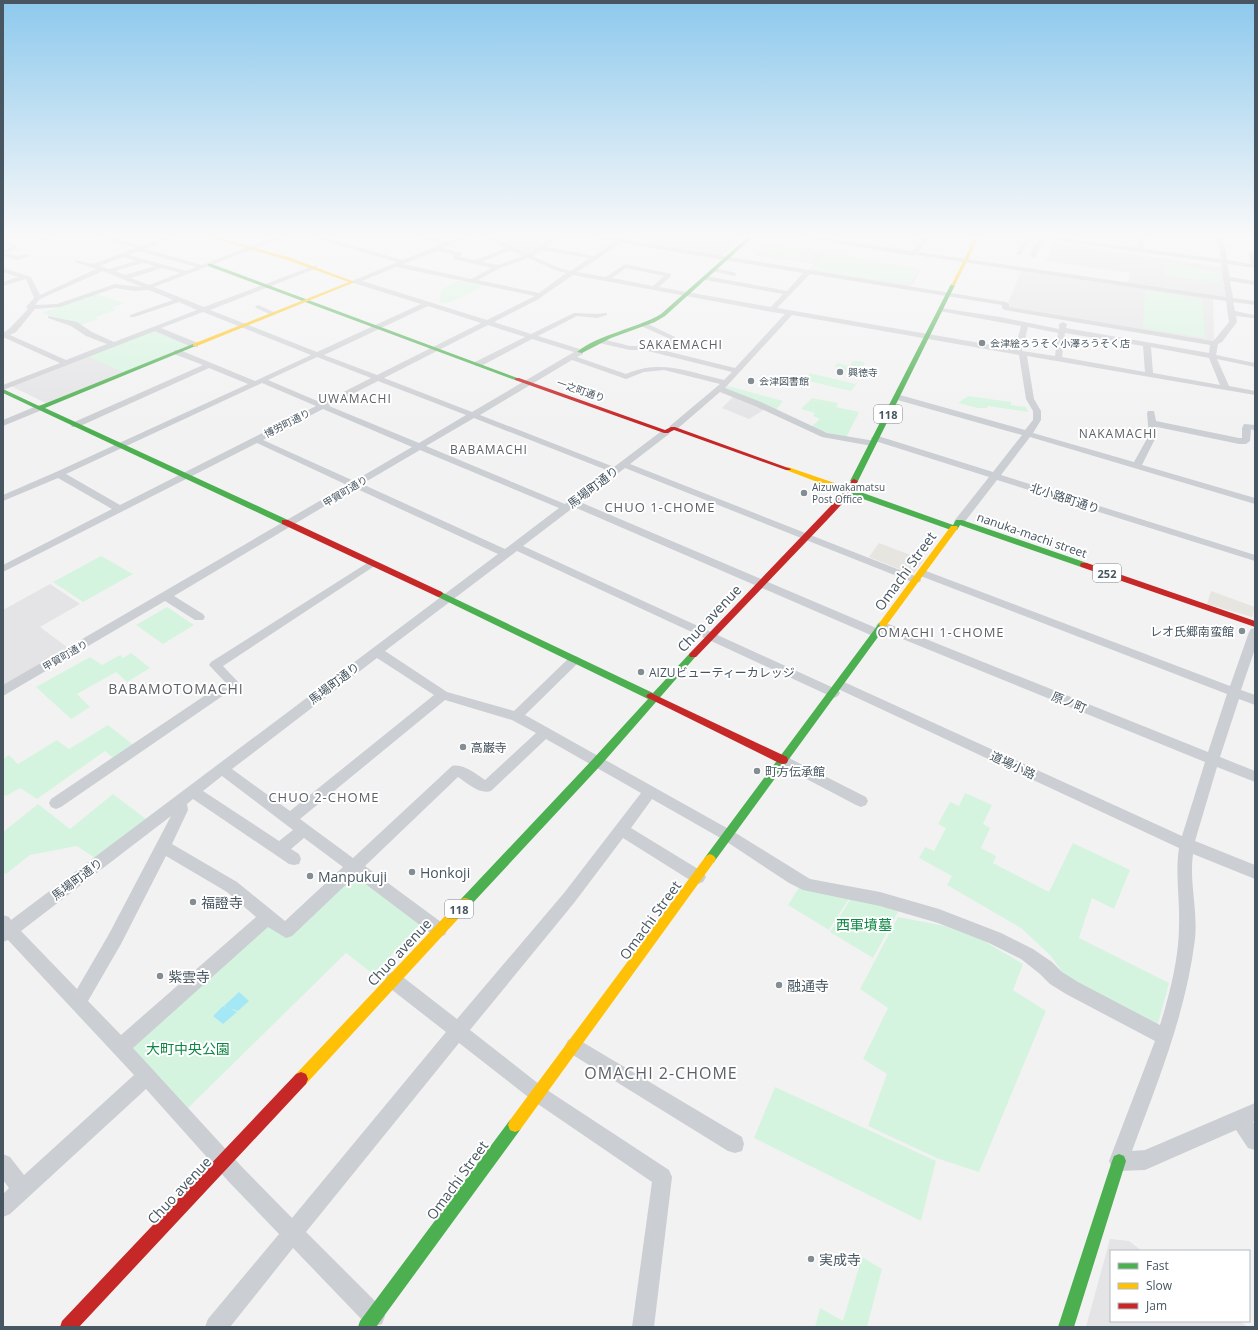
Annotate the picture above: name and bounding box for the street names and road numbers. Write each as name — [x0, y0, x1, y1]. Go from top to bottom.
street label: 一之町通り — [555, 375, 607, 405]
street label: 博労町通り — [262, 405, 312, 441]
road number: 118 — [874, 405, 902, 423]
street label: 馬場町通り — [564, 462, 622, 512]
street label: 甲賀町通り — [320, 472, 370, 510]
street label: 北小路町通り — [1028, 479, 1102, 517]
street label: nanuka-machi street — [975, 508, 1089, 562]
street label: Omachi Street — [870, 528, 940, 614]
road number: 252 — [1093, 564, 1121, 582]
street label: Chuo avenue — [673, 580, 745, 656]
street label: 甲賀町通り — [40, 636, 90, 674]
street label: 馬場町通り — [305, 658, 363, 708]
street label: 原ノ町 — [1049, 687, 1089, 717]
street label: 道場小路 — [988, 747, 1038, 783]
street label: 馬場町通り — [48, 854, 106, 904]
street label: Omachi Street — [615, 877, 685, 963]
road number: 118 — [445, 900, 473, 918]
street label: Chuo avenue — [363, 914, 435, 990]
street label: Omachi Street — [422, 1137, 492, 1223]
street label: Chuo avenue — [143, 1152, 215, 1228]

